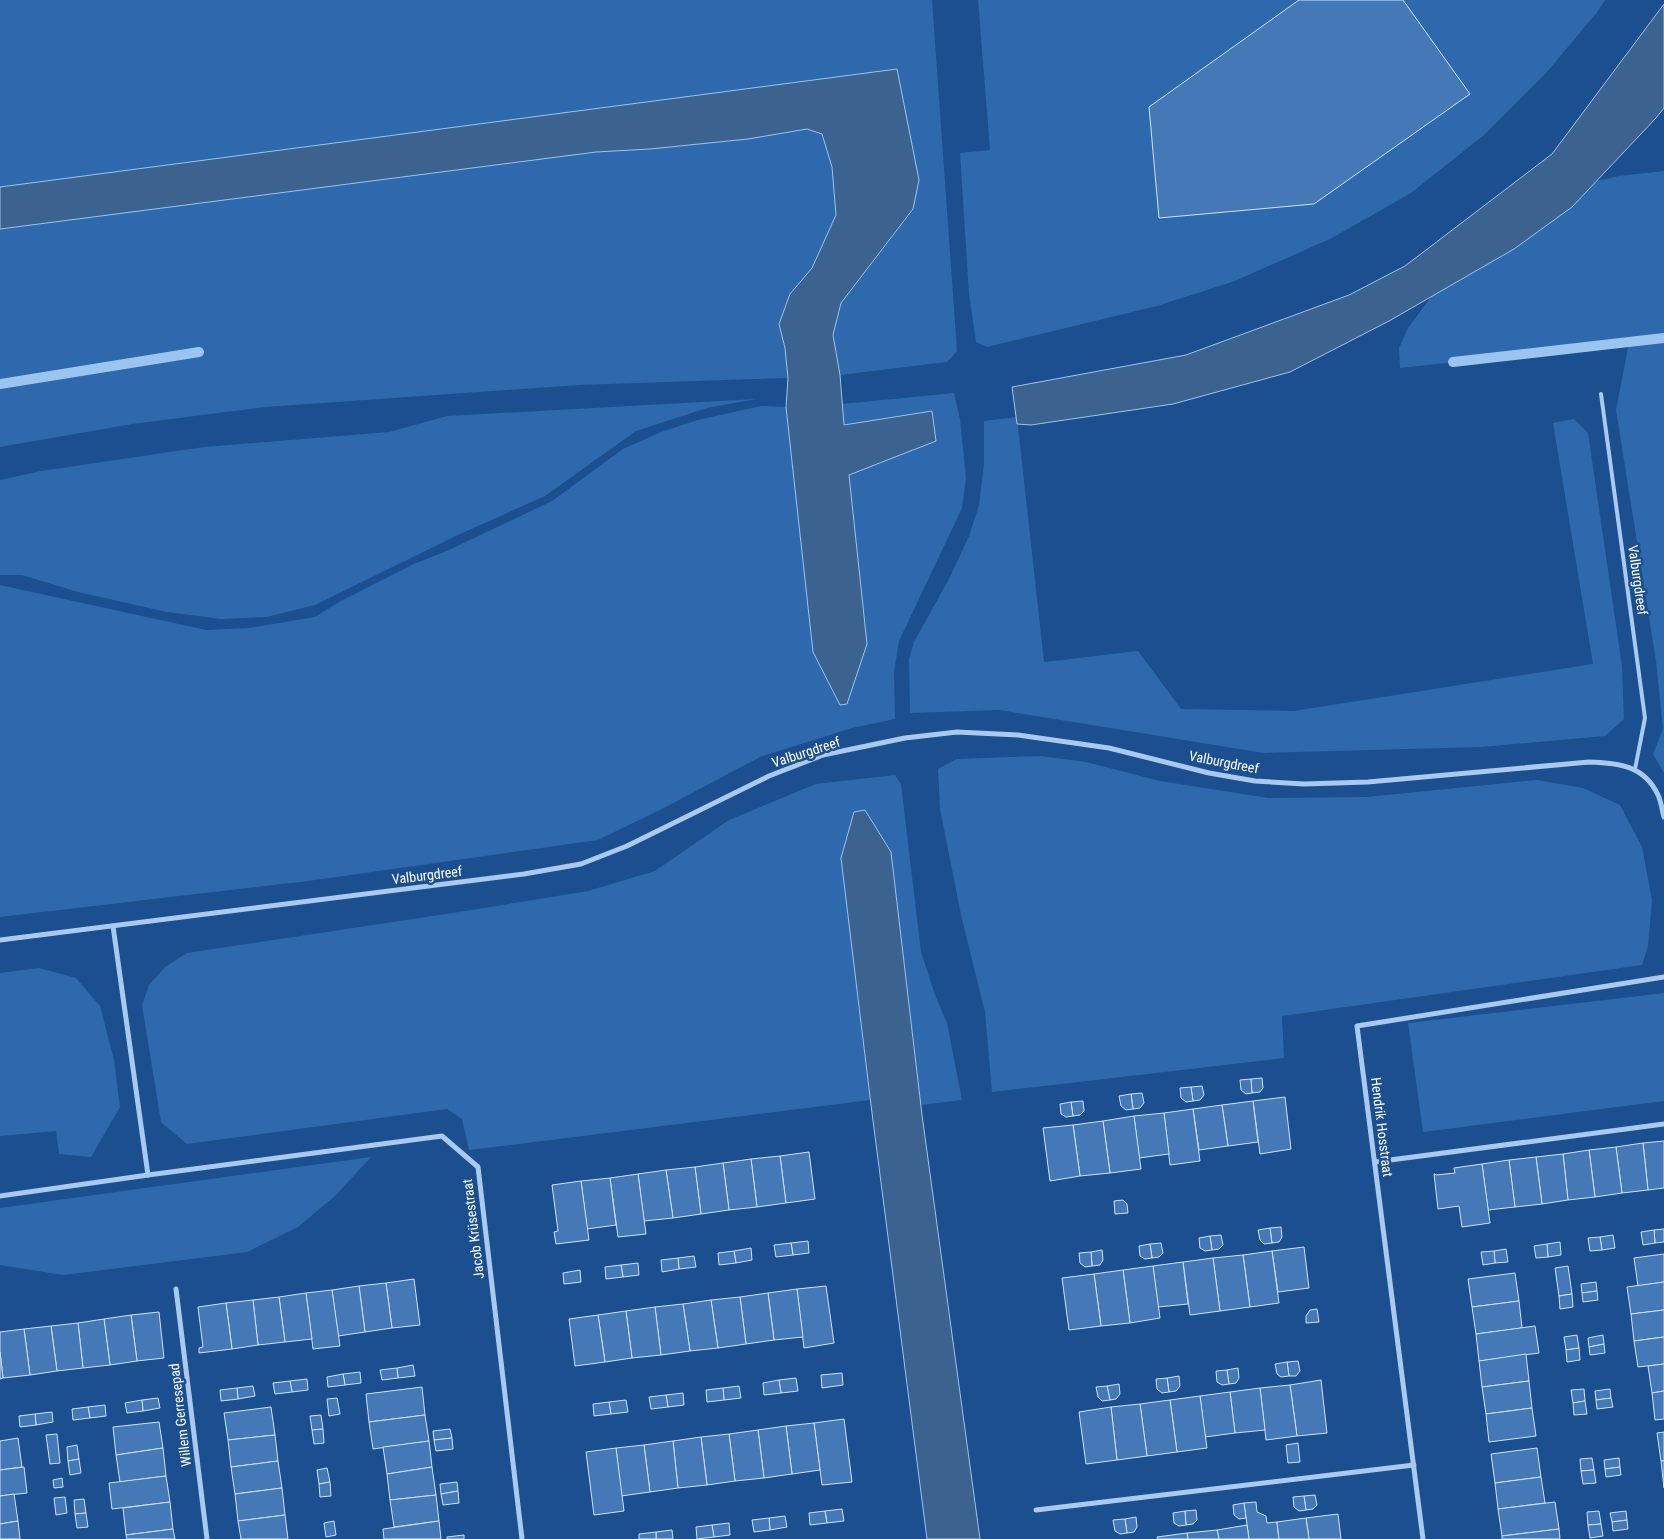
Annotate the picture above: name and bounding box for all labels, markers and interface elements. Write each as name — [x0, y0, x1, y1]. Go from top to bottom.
street label: Valburgdreef — [1625, 544, 1651, 617]
street label: Valburgdreef — [770, 733, 843, 771]
street label: Valburgdreef — [1188, 747, 1261, 777]
street label: Valburgdreef — [391, 863, 464, 887]
street label: Hendrik Hosstraat — [1368, 1076, 1396, 1178]
street label: Jacob Krüsestraat — [459, 1178, 487, 1280]
street label: Willem Gerresepad — [166, 1362, 194, 1468]

